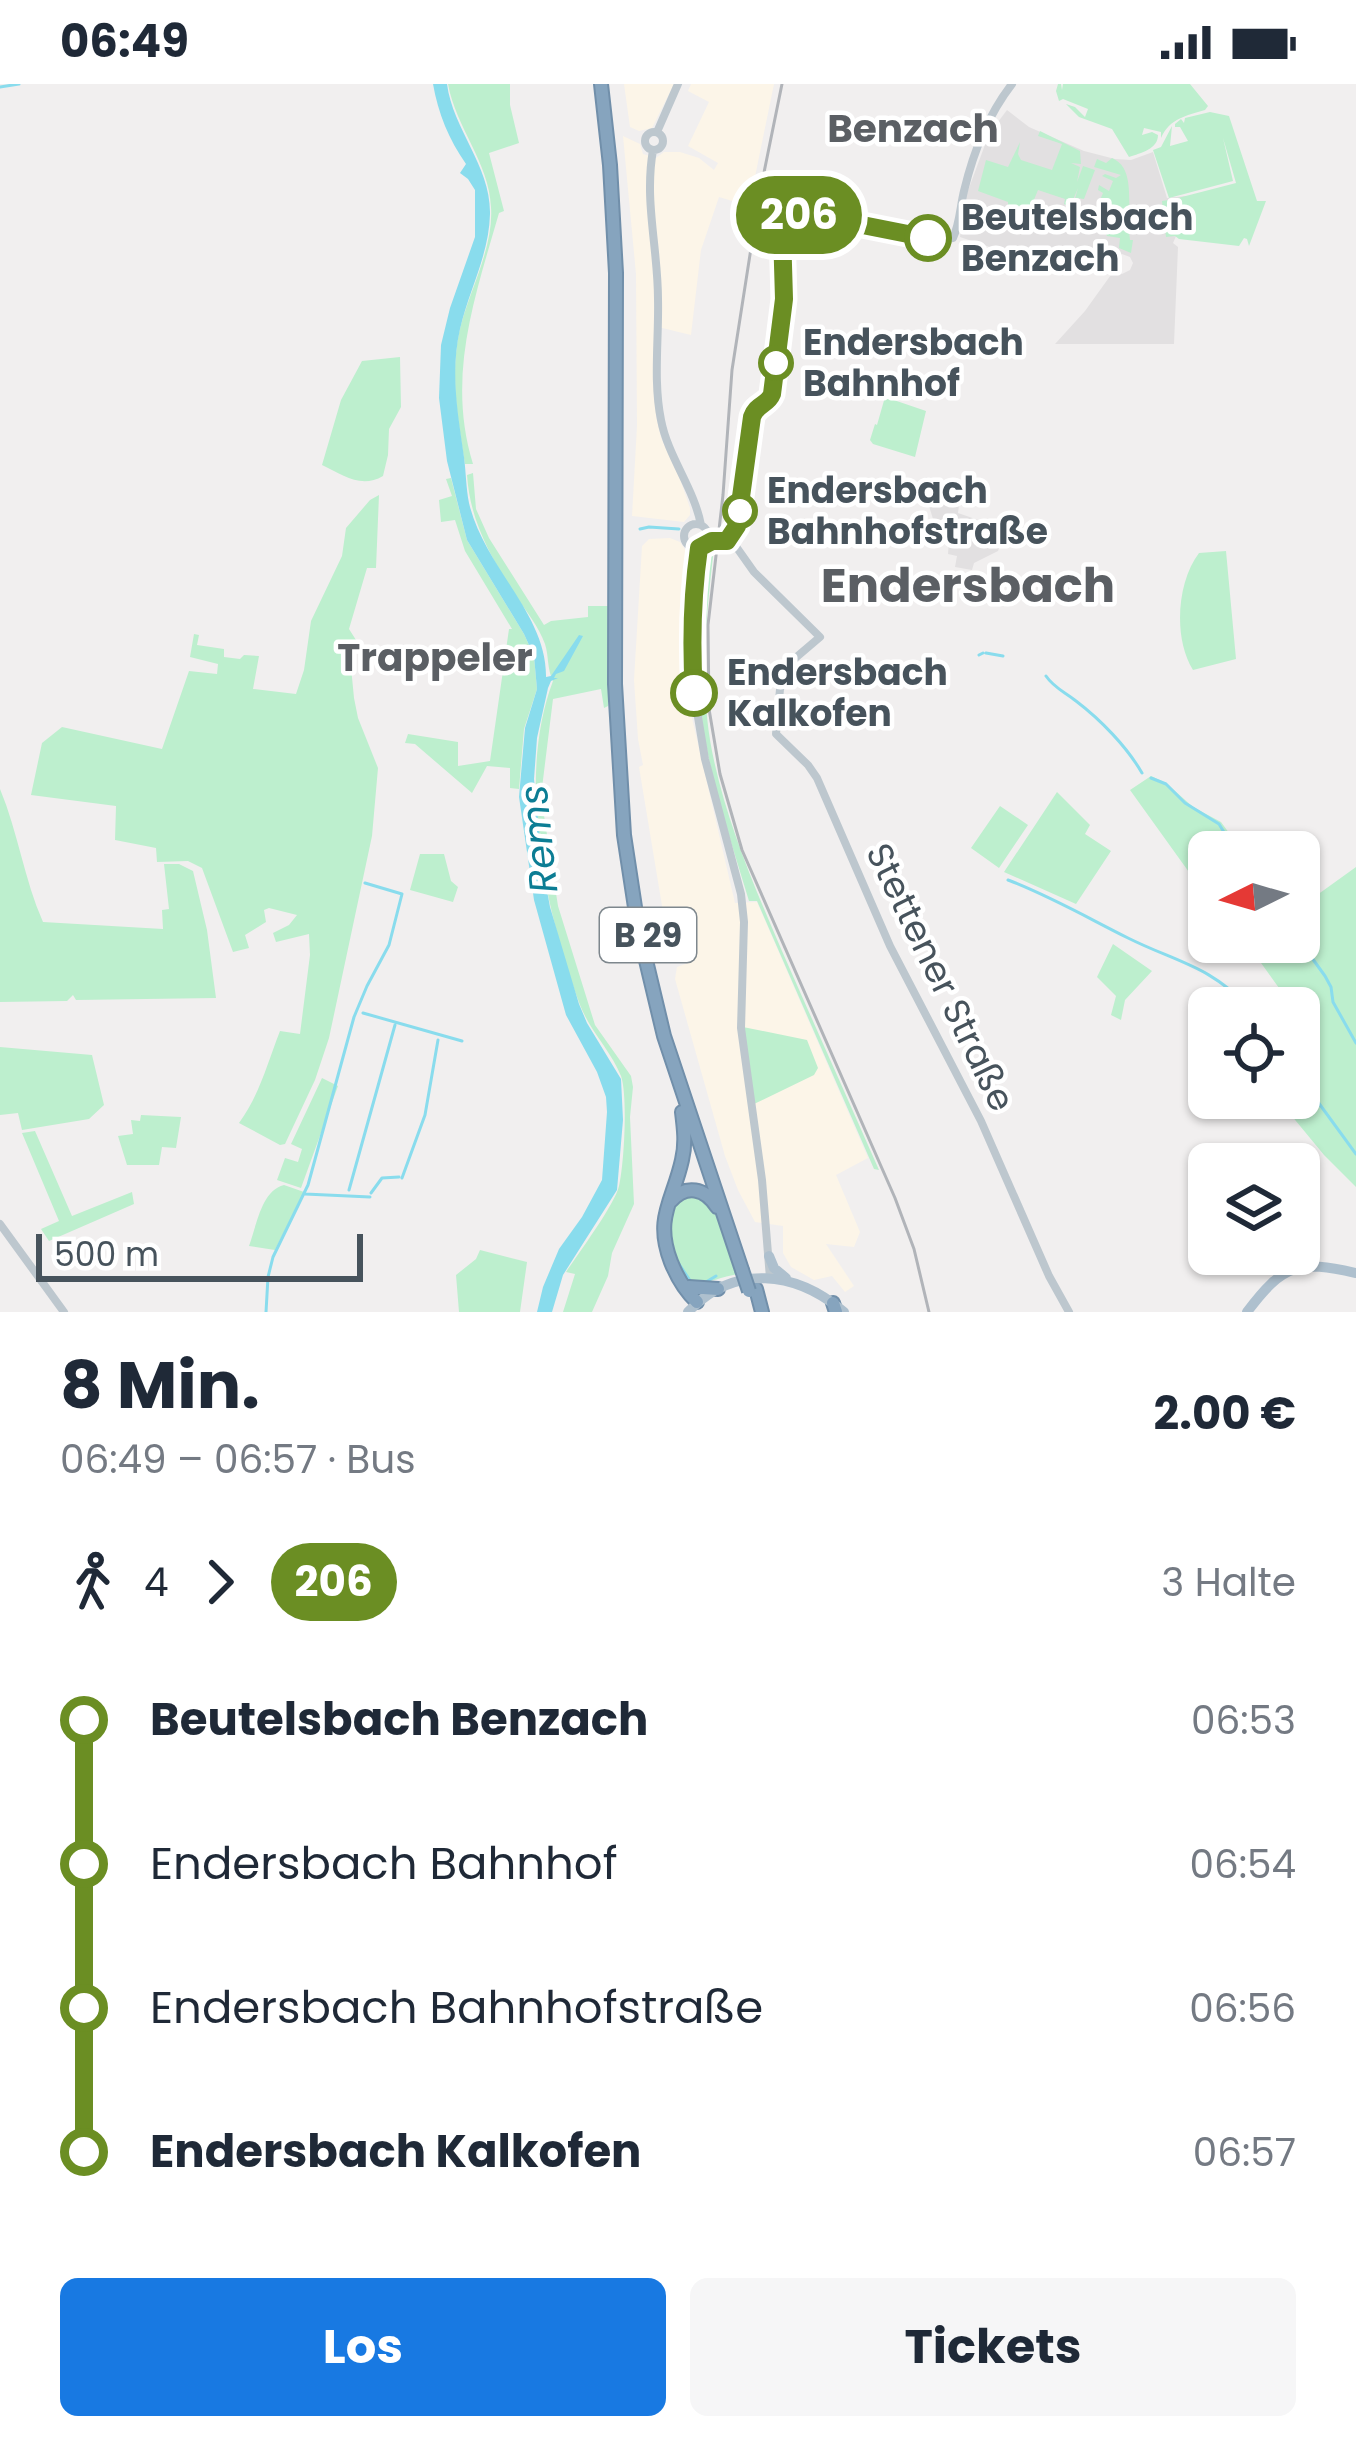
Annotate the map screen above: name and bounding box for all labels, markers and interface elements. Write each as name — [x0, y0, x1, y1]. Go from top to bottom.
text: 06:49 — [60, 10, 189, 73]
district label: Benzach — [827, 101, 999, 156]
line badge: 206 — [730, 176, 868, 254]
text: 206 — [760, 185, 838, 244]
place label: Beutelsbach Benzach — [961, 192, 1194, 284]
marker: Beutelsbach Benzach — [906, 216, 950, 260]
place label: Endersbach Bahnhof — [803, 317, 1024, 409]
marker: Endersbach Bahnhof — [760, 347, 792, 379]
place label: Endersbach Bahnhofstraße — [767, 465, 1048, 557]
marker: Endersbach Bahnhofstraße — [724, 495, 756, 527]
district label: Endersbach — [821, 552, 1115, 619]
district label: Trappeler — [337, 630, 533, 685]
place label: Endersbach Kalkofen — [727, 647, 948, 739]
marker: Endersbach Kalkofen — [672, 671, 716, 715]
water label: Rems — [505, 782, 572, 896]
north arrow — [1188, 831, 1320, 963]
map controls — [1188, 831, 1320, 1275]
street label: Stettener Straße — [854, 835, 1028, 1120]
road number: B 29 — [600, 908, 696, 962]
button: locate — [1188, 987, 1320, 1119]
button: layers — [1188, 1143, 1320, 1275]
scale bar — [36, 1228, 363, 1281]
text: 500 m — [54, 1231, 159, 1278]
text: 8 Min. — [60, 1339, 260, 1431]
text: 2.00 € — [1154, 1382, 1296, 1445]
text: 06:49 – 06:57 · Bus — [60, 1432, 416, 1487]
icon: walk — [60, 1549, 126, 1615]
icon: forward — [187, 1549, 253, 1615]
text: 206 — [295, 1552, 373, 1611]
text: 4 — [144, 1555, 169, 1610]
text: 3 Halte — [1161, 1555, 1296, 1610]
text: Beutelsbach Benzach — [150, 1688, 648, 1751]
text: 06:53 — [1191, 1693, 1296, 1748]
text: Endersbach Bahnhof — [150, 1832, 617, 1895]
text: 06:54 — [1189, 1837, 1296, 1892]
text: Endersbach Bahnhofstraße — [150, 1976, 763, 2039]
text: 06:56 — [1189, 1981, 1296, 2036]
text: Endersbach Kalkofen — [150, 2120, 641, 2183]
text: 06:57 — [1193, 2125, 1296, 2180]
button: Los — [60, 2278, 666, 2416]
button: Tickets — [690, 2278, 1296, 2416]

